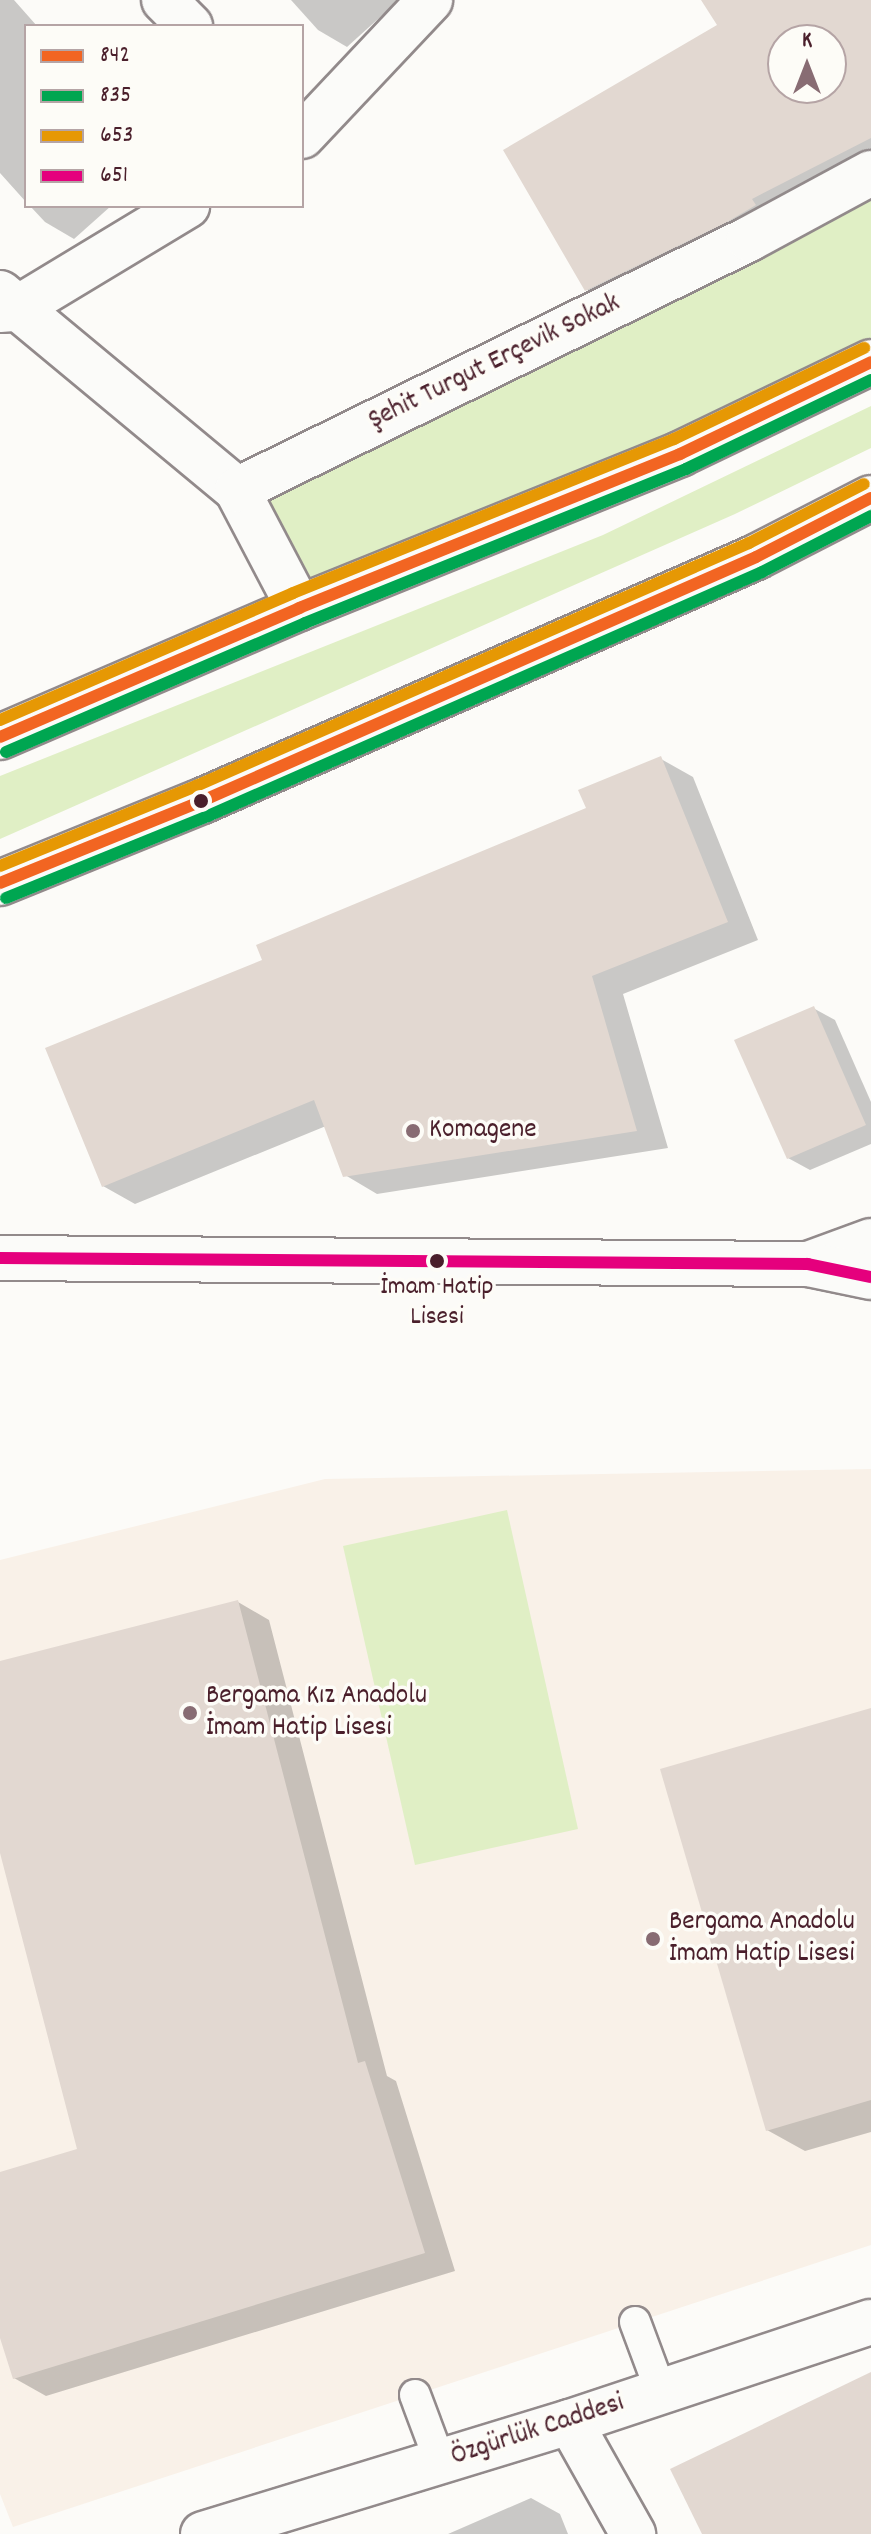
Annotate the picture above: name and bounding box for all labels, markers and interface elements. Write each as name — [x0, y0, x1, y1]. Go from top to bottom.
legend — [24, 24, 304, 208]
north arrow — [767, 24, 847, 104]
text: K — [802, 26, 812, 57]
text: 842 — [100, 39, 130, 73]
text: 835 — [100, 79, 131, 113]
text: 653 — [100, 119, 134, 153]
text: 651 — [100, 159, 128, 193]
street label: Şehit Turgut Erçevik Sokak — [364, 288, 626, 438]
unlabelled marker — [193, 793, 209, 809]
place label: Komagene — [429, 1114, 537, 1148]
marker: Komagene — [404, 1122, 422, 1140]
marker: İmam Hatip Lisesi — [429, 1253, 445, 1269]
place label: İmam Hatip Lisesi — [381, 1272, 493, 1334]
place label: Bergama Kız Anadolu İmam Hatip Lisesi — [206, 1680, 427, 1746]
marker: Bergama Kız Anadolu İmam Hatip Lisesi — [181, 1704, 199, 1722]
place label: Bergama Anadolu İmam Hatip Lisesi — [669, 1906, 855, 1972]
marker: Bergama Anadolu İmam Hatip Lisesi — [644, 1930, 662, 1948]
street label: Özgürlük Caddesi — [447, 2387, 629, 2475]

